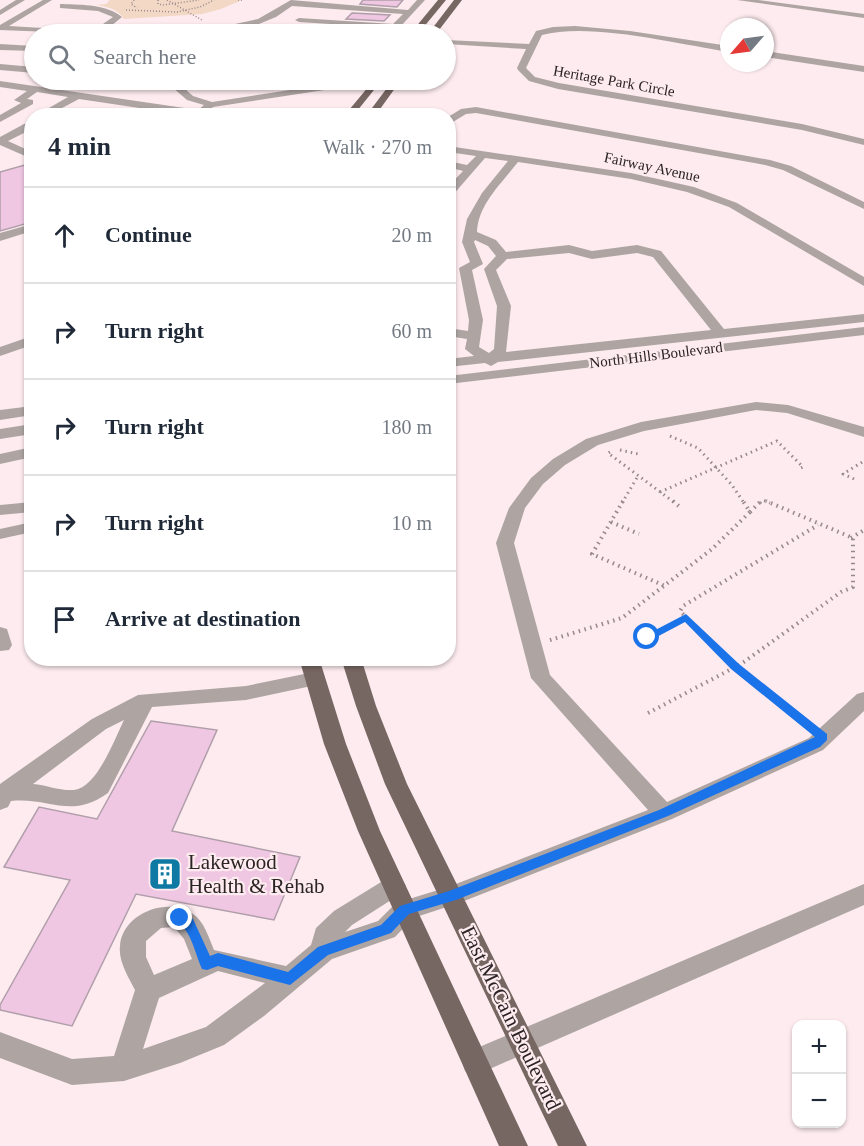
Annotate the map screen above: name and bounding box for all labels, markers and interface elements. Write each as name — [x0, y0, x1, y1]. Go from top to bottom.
north arrow — [720, 18, 774, 72]
search box — [24, 24, 456, 90]
icon: search — [45, 41, 78, 74]
text: Search here — [93, 44, 196, 69]
street label: Heritage Park Circle — [552, 62, 676, 100]
text: 4 min — [48, 132, 111, 161]
text: Walk · 270 m — [323, 136, 432, 158]
street label: Fairway Avenue — [603, 149, 702, 185]
icon: ahead — [48, 219, 81, 252]
text: Continue — [105, 222, 192, 247]
text: 20 m — [391, 224, 432, 246]
icon: right — [48, 315, 81, 348]
text: Turn right — [105, 318, 204, 343]
text: 60 m — [391, 320, 432, 342]
street label: North Hills Boulevard — [588, 339, 724, 371]
icon: right — [48, 411, 81, 444]
text: Turn right — [105, 414, 204, 439]
text: 180 m — [381, 416, 432, 438]
icon: right — [48, 507, 81, 540]
text: Turn right — [105, 510, 204, 535]
text: 10 m — [391, 512, 432, 534]
icon: arrive — [48, 603, 81, 636]
text: Arrive at destination — [105, 606, 301, 631]
route start — [633, 623, 659, 649]
place label: Lakewood Health & Rehab — [188, 850, 324, 898]
building icon: Lakewood Health & Rehab — [147, 856, 183, 892]
route end — [166, 904, 192, 930]
street label: East McCain Boulevard — [456, 922, 566, 1114]
map controls — [792, 1020, 846, 1128]
button: + — [792, 1020, 846, 1074]
button: − — [792, 1074, 846, 1128]

